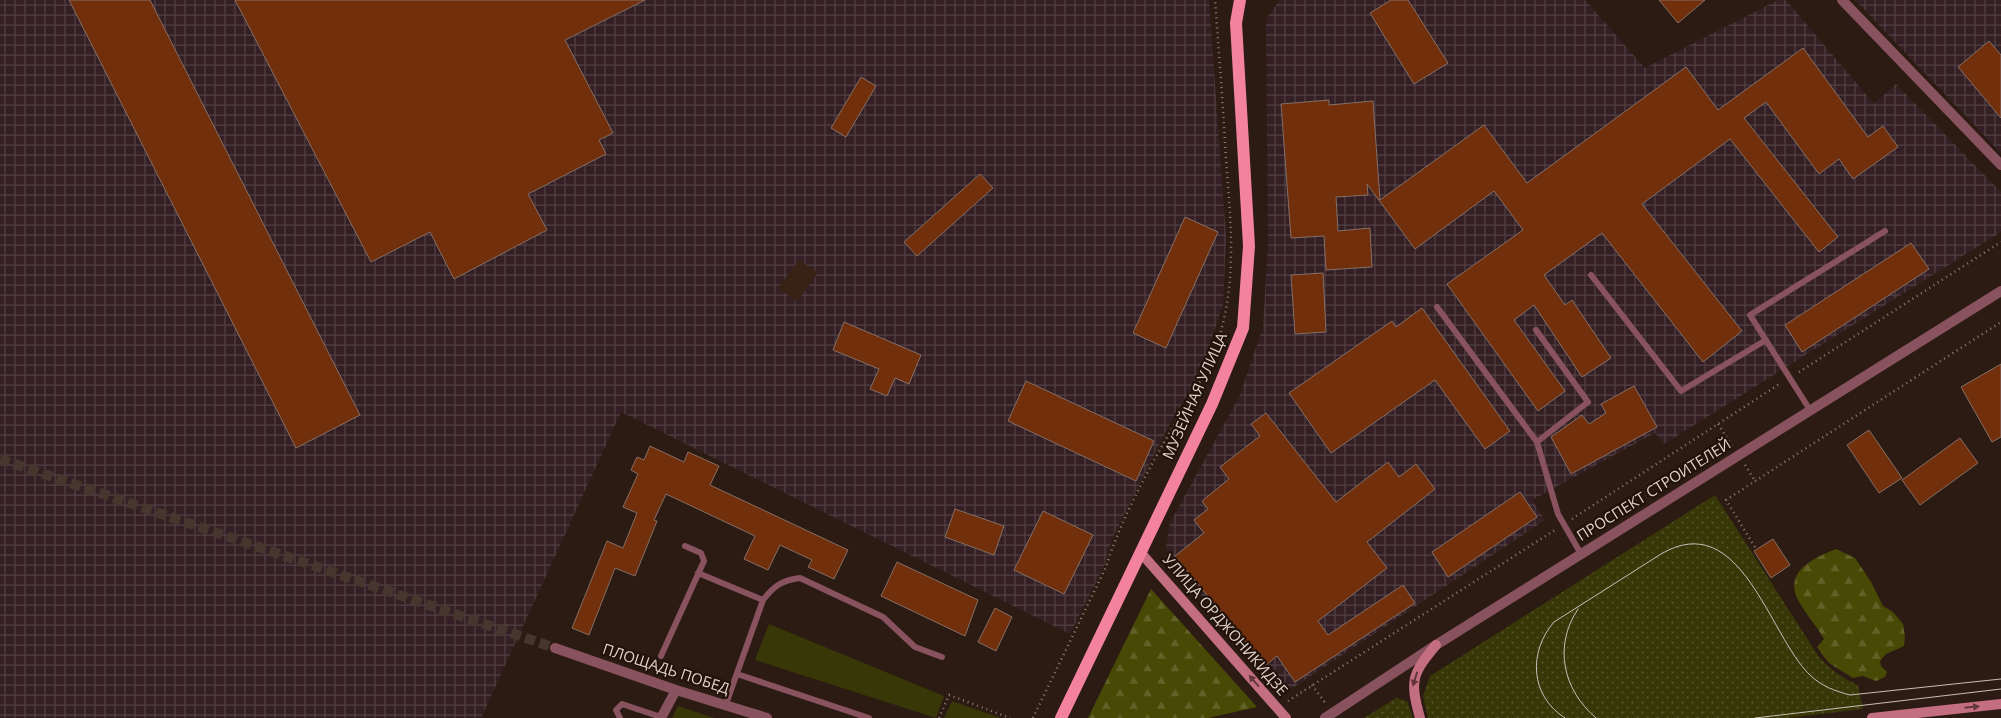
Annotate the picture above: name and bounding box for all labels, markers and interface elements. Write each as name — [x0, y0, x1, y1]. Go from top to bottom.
street label: МУЗЕЙНАЯ УЛИЦА — [1157, 329, 1231, 462]
street label: ПРОСПЕКТ СТРОИТЕЛЕЙ — [1573, 433, 1734, 545]
street label: УЛИЦА ОРДЖОНИКИДЗЕ — [1159, 549, 1293, 699]
street label: ПЛОЩАДЬ ПОБЕД — [600, 638, 732, 698]
one-way arrow — [1411, 672, 1419, 687]
one-way arrow — [1248, 676, 1260, 688]
one-way arrow — [1965, 703, 1981, 711]

